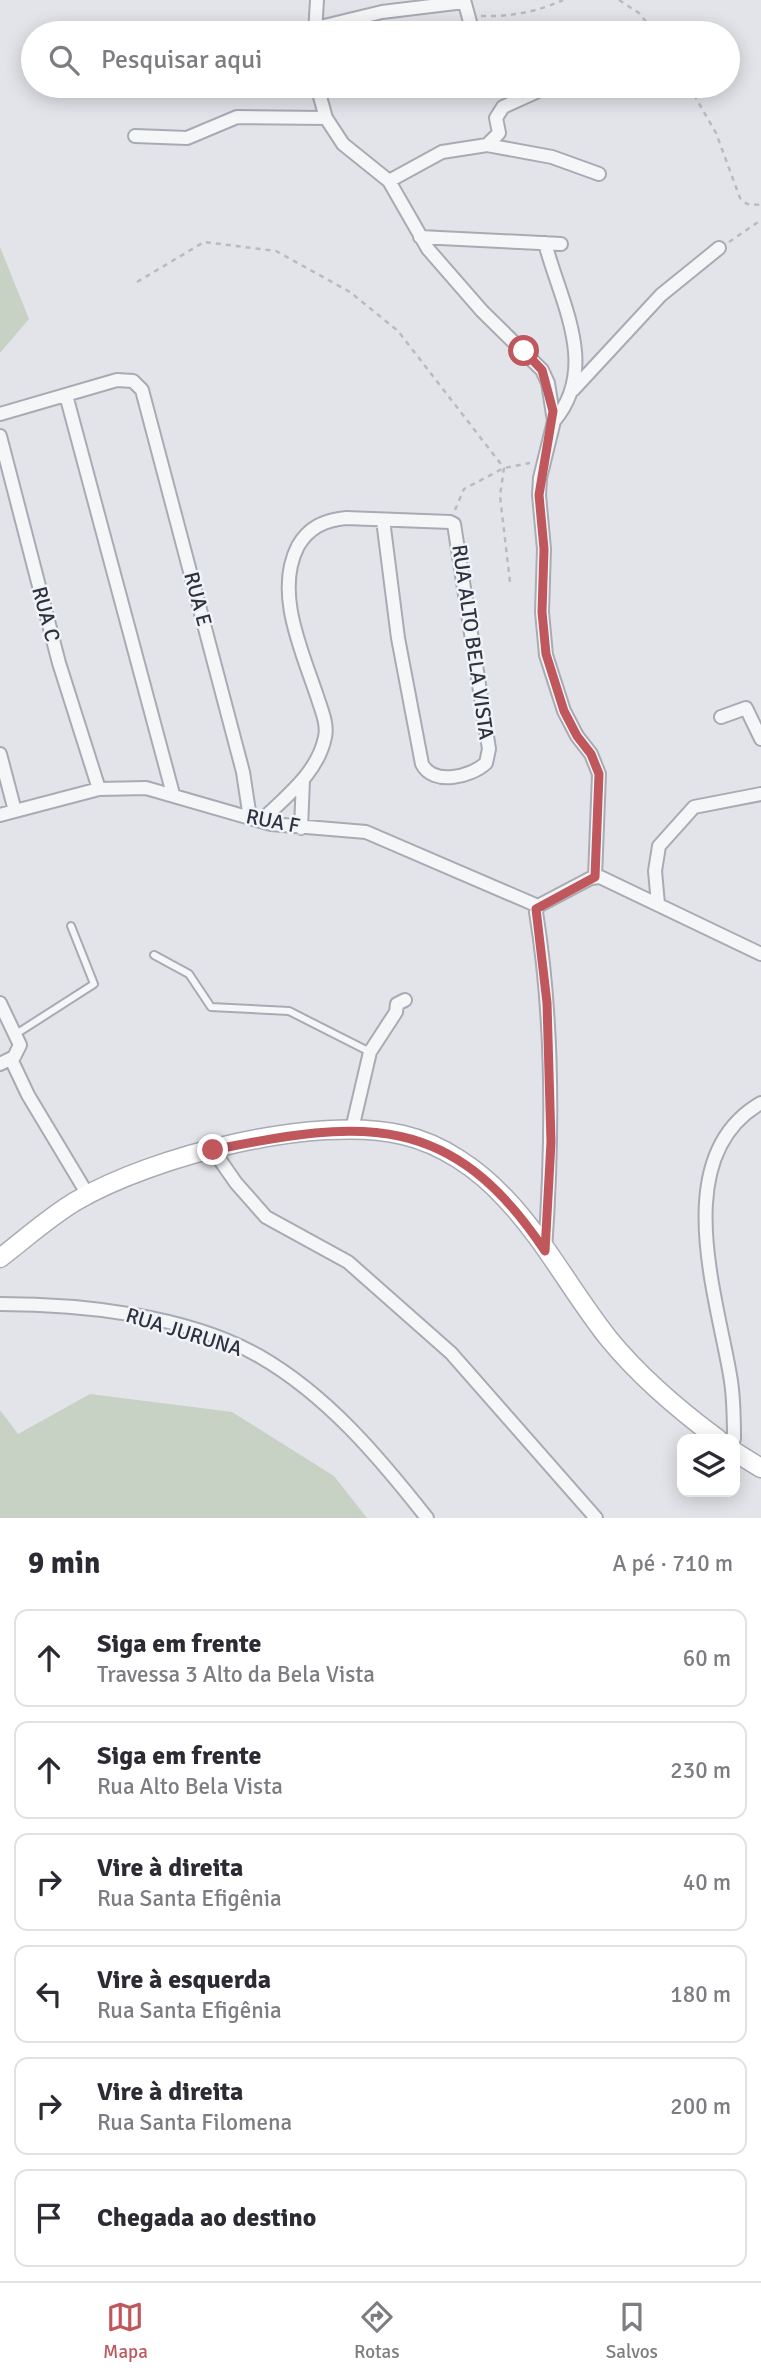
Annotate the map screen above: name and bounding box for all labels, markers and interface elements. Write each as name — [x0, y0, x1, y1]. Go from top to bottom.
search box — [21, 21, 740, 98]
icon: search — [45, 41, 83, 79]
text: Pesquisar aqui — [101, 44, 262, 76]
route start — [508, 335, 539, 366]
street label: RUA ALTO BELA VISTA — [446, 543, 500, 742]
street label: RUA E — [178, 569, 218, 629]
street label: RUA C — [26, 584, 66, 644]
street label: RUA F — [244, 803, 302, 839]
route end — [197, 1134, 228, 1165]
street label: RUA JURUNA — [123, 1302, 246, 1362]
map controls — [677, 1434, 740, 1497]
button: layers — [677, 1434, 740, 1497]
text: 9 min — [28, 1545, 100, 1582]
text: A pé · 710 m — [612, 1549, 733, 1578]
text: Siga em frente — [97, 1628, 261, 1660]
icon: ahead — [30, 1639, 68, 1677]
text: 60 m — [683, 1644, 731, 1673]
text: Travessa 3 Alto da Bela Vista — [97, 1660, 375, 1689]
text: Siga em frente — [97, 1740, 261, 1772]
icon: ahead — [30, 1751, 68, 1789]
text: 230 m — [670, 1756, 731, 1785]
text: Rua Alto Bela Vista — [97, 1772, 283, 1801]
text: Vire à direita — [97, 1852, 243, 1884]
icon: right — [30, 1863, 68, 1901]
text: 40 m — [683, 1868, 731, 1897]
text: Rua Santa Efigênia — [97, 1884, 282, 1913]
text: Vire à esquerda — [97, 1964, 271, 1996]
icon: left — [30, 1975, 68, 2013]
text: 180 m — [670, 1980, 731, 2009]
text: Rua Santa Efigênia — [97, 1996, 282, 2025]
text: Vire à direita — [97, 2076, 243, 2108]
icon: right — [30, 2087, 68, 2125]
text: 200 m — [670, 2092, 731, 2121]
text: Rua Santa Filomena — [97, 2108, 292, 2137]
icon: arrive — [30, 2199, 68, 2237]
text: Chegada ao destino — [97, 2202, 316, 2234]
tab: Mapa — [103, 2298, 148, 2364]
tab: Rotas — [354, 2298, 399, 2364]
tab: Salvos — [606, 2298, 658, 2364]

